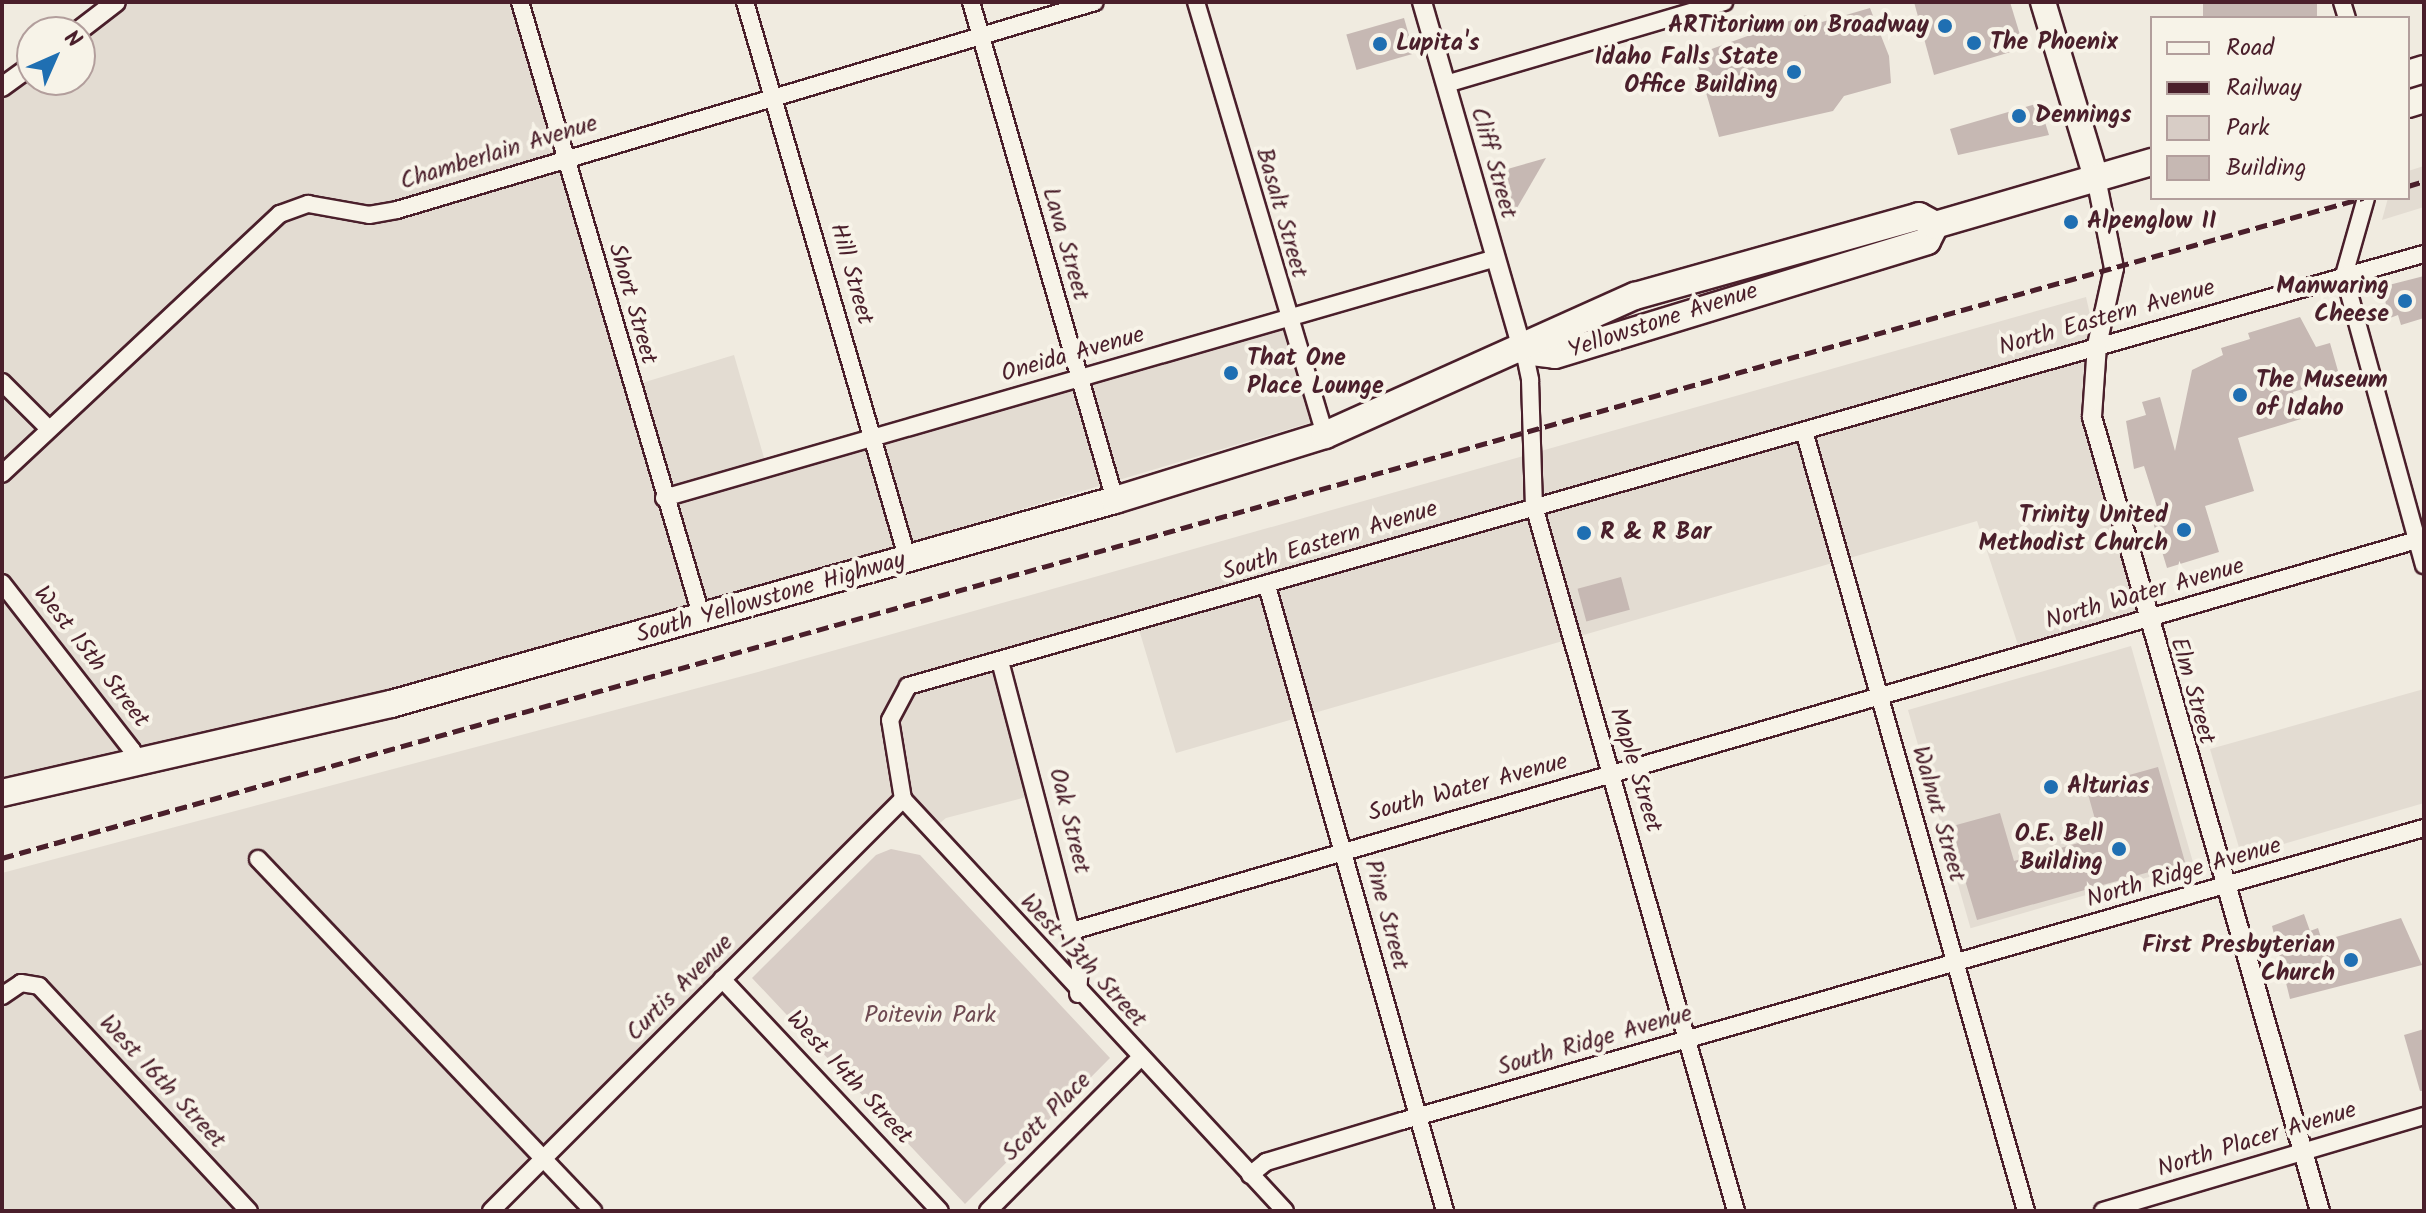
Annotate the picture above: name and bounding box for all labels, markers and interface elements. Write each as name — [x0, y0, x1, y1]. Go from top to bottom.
place label: ARTitorium on Broadway — [1668, 12, 1929, 40]
north arrow — [16, 16, 96, 96]
legend — [2150, 16, 2410, 200]
marker: ARTitorium on Broadway — [1936, 17, 1954, 35]
text: N — [55, 23, 89, 57]
place label: The Phoenix — [1990, 29, 2118, 57]
text: Road — [2226, 29, 2274, 68]
place label: Lupita's — [1396, 30, 1479, 58]
marker: The Phoenix — [1965, 34, 1983, 52]
marker: Lupita's — [1371, 35, 1389, 53]
place label: Idaho Falls State Office Building — [1594, 44, 1778, 100]
marker: Idaho Falls State Office Building — [1785, 63, 1803, 81]
text: Railway — [2226, 69, 2302, 108]
place label: Dennings — [2035, 102, 2132, 130]
street label: Cliff Street — [1463, 104, 1523, 222]
marker: Dennings — [2010, 107, 2028, 125]
street label: Chamberlain Avenue — [397, 109, 601, 197]
text: Park — [2226, 109, 2270, 148]
street label: Basalt Street — [1249, 145, 1313, 281]
text: Building — [2226, 149, 2306, 188]
street label: Lava Street — [1035, 184, 1095, 304]
place label: Alpenglow II — [2087, 208, 2216, 236]
marker: Alpenglow II — [2062, 213, 2080, 231]
street label: Hill Street — [823, 220, 879, 328]
street label: Short Street — [601, 240, 663, 368]
street label: North Eastern Avenue — [1996, 273, 2218, 363]
place label: Manwaring Cheese — [2276, 273, 2389, 329]
street label: Yellowstone Avenue — [1565, 277, 1761, 365]
marker: Manwaring Cheese — [2396, 292, 2414, 310]
street label: Oneida Avenue — [998, 321, 1148, 389]
place label: That One Place Lounge — [1247, 345, 1384, 401]
marker: That One Place Lounge — [1222, 364, 1240, 382]
place label: The Museum of Idaho — [2256, 367, 2388, 423]
marker: The Museum of Idaho — [2231, 386, 2249, 404]
street label: South Eastern Avenue — [1219, 495, 1441, 587]
place label: Trinity United Methodist Church — [1978, 502, 2168, 558]
place label: R & R Bar — [1600, 519, 1711, 547]
marker: Trinity United Methodist Church — [2175, 521, 2193, 539]
marker: R & R Bar — [1575, 524, 1593, 542]
street label: South Yellowstone Highway — [633, 546, 909, 650]
street label: North Water Avenue — [2042, 552, 2248, 636]
street label: West 15th Street — [27, 580, 155, 734]
street label: Elm Street — [2163, 634, 2221, 748]
street label: Maple Street — [1602, 704, 1668, 836]
street label: Walnut Street — [1905, 743, 1971, 885]
street label: South Water Avenue — [1365, 748, 1571, 828]
street label: Oak Street — [1042, 765, 1096, 877]
place label: Alturias — [2067, 773, 2149, 801]
marker: Alturias — [2042, 778, 2060, 796]
place label: O.E. Bell Building — [2015, 821, 2103, 877]
street label: North Ridge Avenue — [2083, 831, 2285, 915]
marker: O.E. Bell Building — [2110, 840, 2128, 858]
street label: Pine Street — [1357, 857, 1415, 973]
street label: West 13th Street — [1014, 888, 1152, 1034]
street label: Curtis Avenue — [621, 929, 739, 1047]
place label: First Presbyterian Church — [2142, 932, 2335, 988]
marker: First Presbyterian Church — [2342, 951, 2360, 969]
street label: South Ridge Avenue — [1494, 999, 1696, 1083]
park label: Poitevin Park — [864, 1002, 996, 1030]
street label: West 14th Street — [780, 1005, 918, 1151]
street label: West 16th Street — [93, 1009, 231, 1155]
street label: Scott Place — [996, 1066, 1098, 1168]
street label: North Placer Avenue — [2154, 1096, 2360, 1184]

